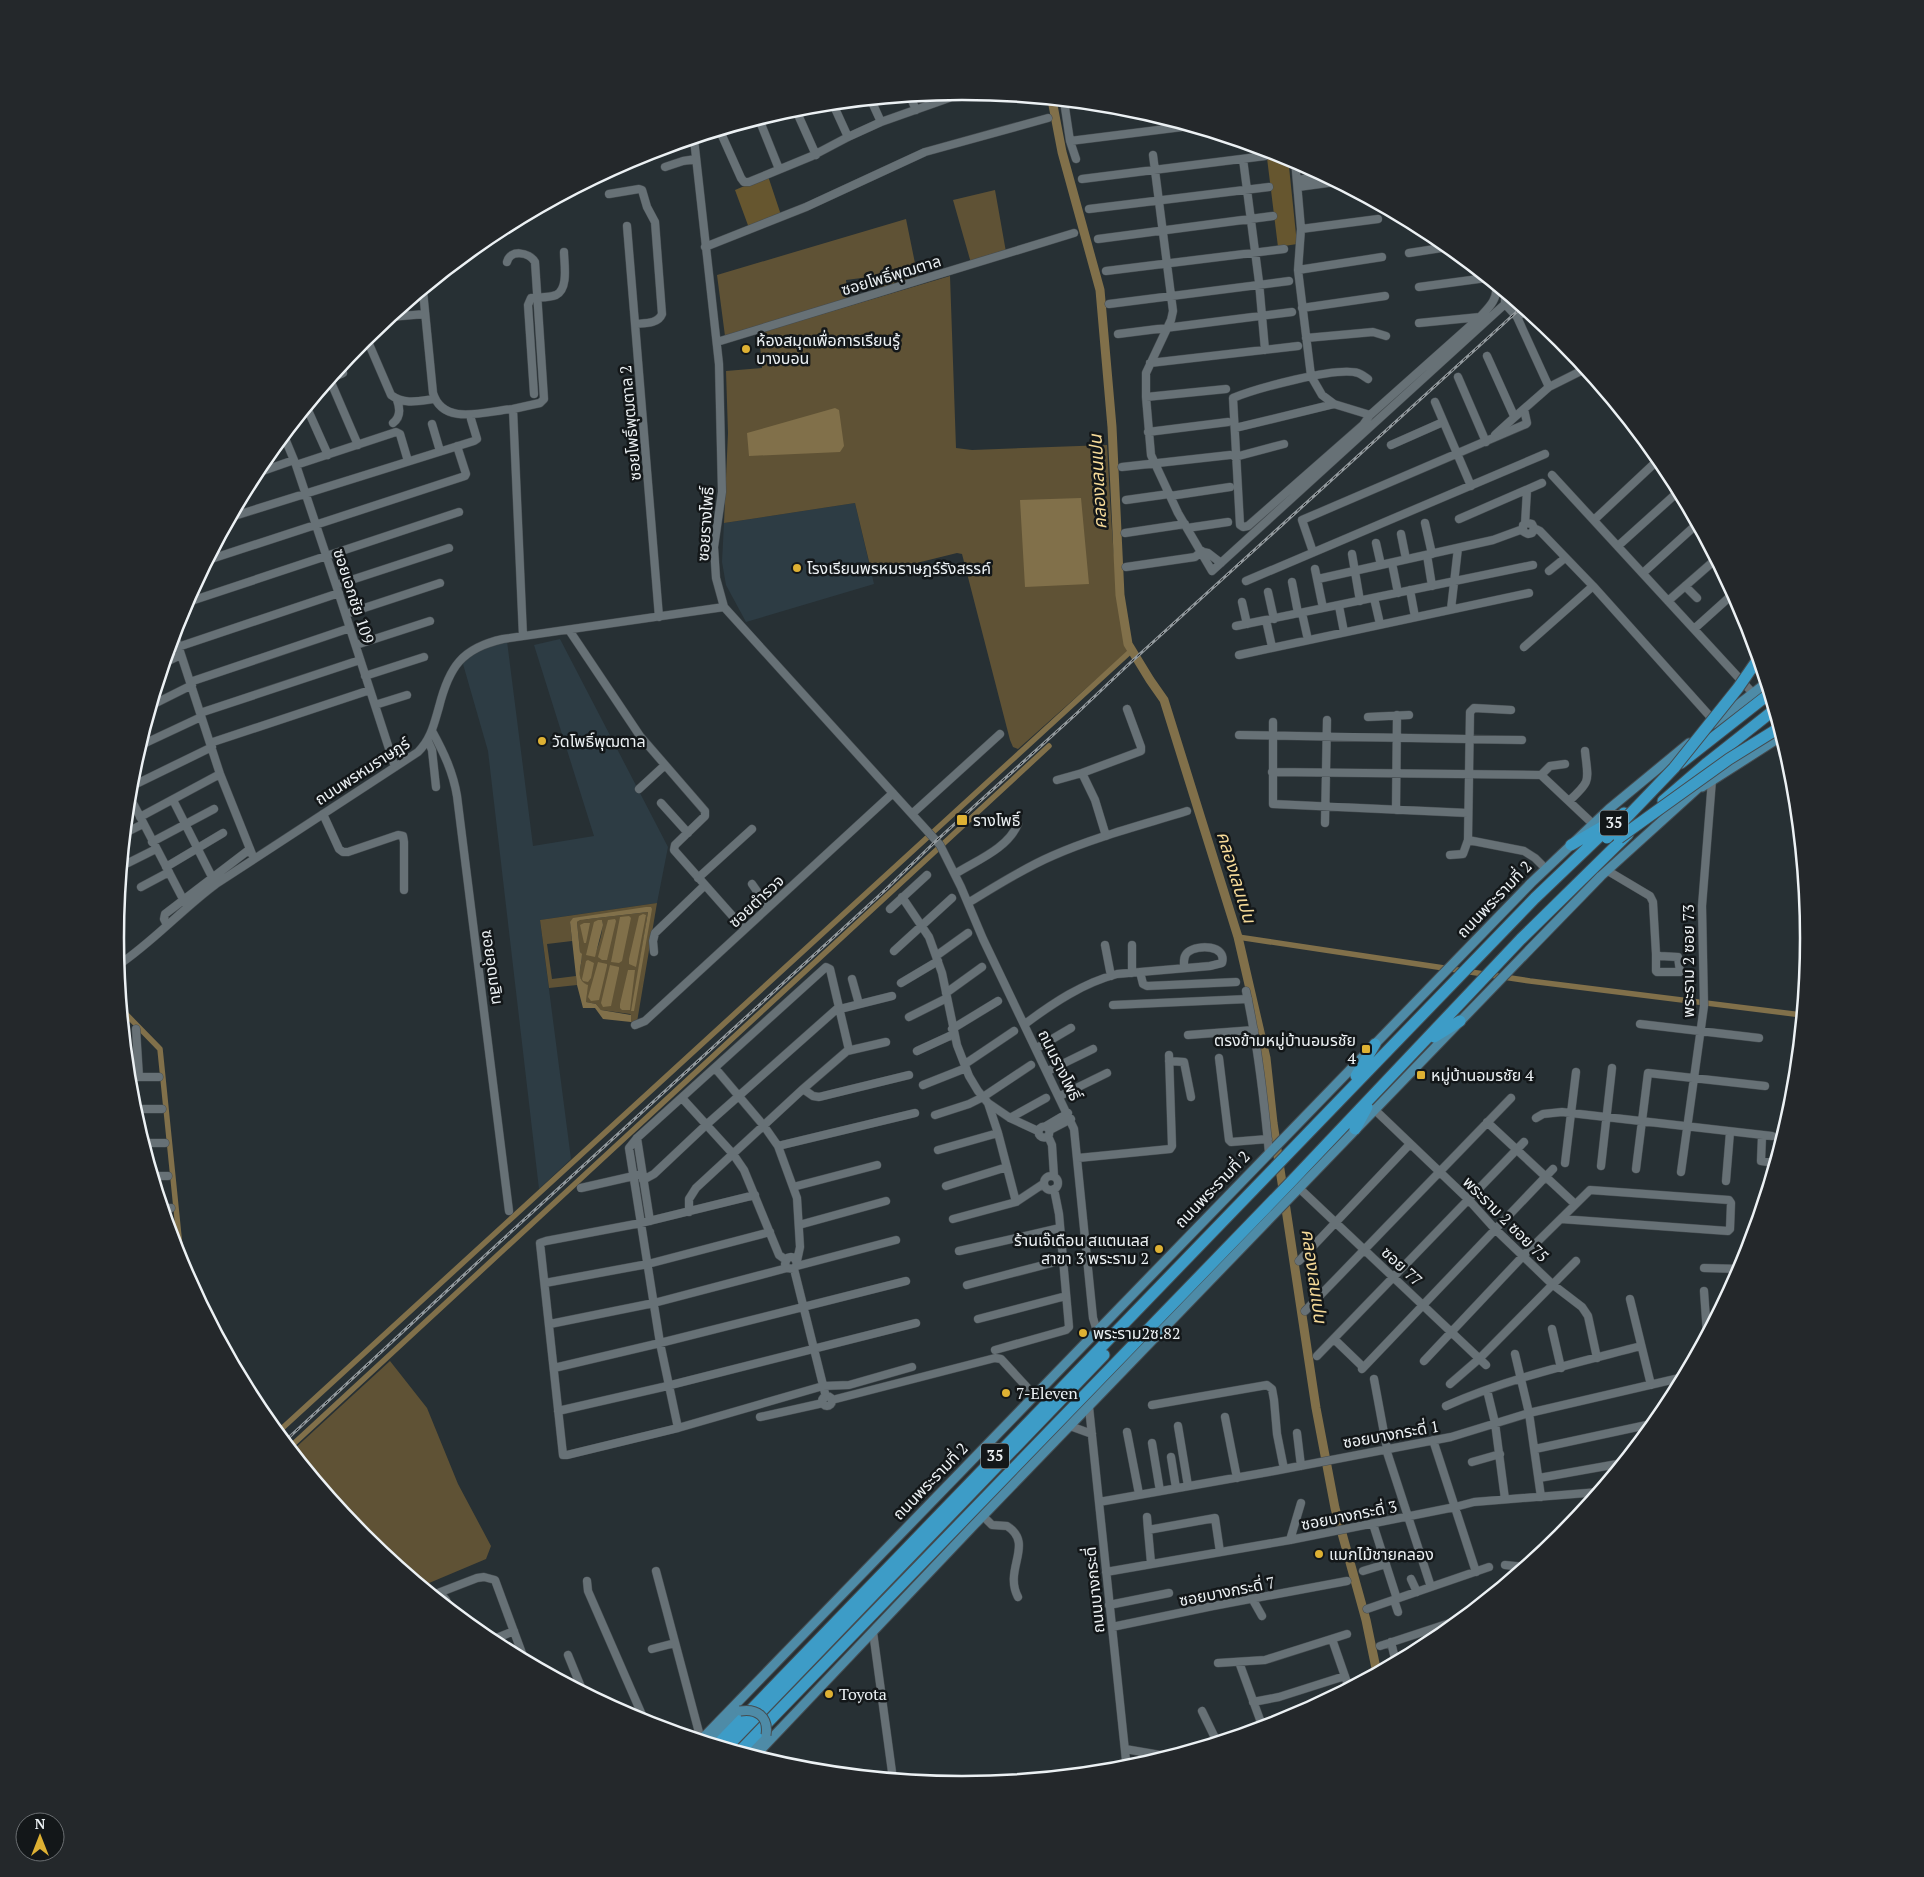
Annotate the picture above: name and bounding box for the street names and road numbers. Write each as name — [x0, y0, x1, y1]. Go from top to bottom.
street label: ซอยโพธิ์พุฒตาล — [838, 249, 944, 301]
street label: ซอยโพธิ์พุฒตาล 2 — [614, 364, 646, 482]
street label: ซอยรางโพธิ์ — [691, 486, 719, 562]
street label: ซอยเอกชัย 109 — [328, 546, 380, 646]
street label: ถนนพรหมราษฎร์ — [310, 732, 415, 810]
road number: 35 — [1600, 810, 1628, 836]
street label: ถนนพระรามที่ 2 — [1451, 855, 1537, 943]
street label: ซอยตำรวจ — [723, 870, 789, 932]
street label: พระราม 2 ซอย 73 — [1677, 904, 1699, 1018]
street label: ซอยอุดมสิน — [477, 928, 509, 1006]
street label: ถนนรางโพธิ์ — [1033, 1026, 1087, 1104]
street label: ถนนพระรามที่ 2 — [1169, 1145, 1255, 1233]
street label: พระราม 2 ซอย 75 — [1458, 1171, 1554, 1267]
street label: ซอย 77 — [1377, 1241, 1427, 1291]
street label: ซอยบางกระดี่ 1 — [1341, 1415, 1441, 1453]
street label: ถนนพระรามที่ 2 — [887, 1437, 973, 1525]
road number: 35 — [981, 1444, 1009, 1468]
street label: ซอยบางกระดี่ 3 — [1299, 1495, 1399, 1535]
street label: ถนนบางกระดี่ — [1079, 1546, 1109, 1634]
street label: ซอยบางกระดี่ 7 — [1177, 1571, 1277, 1611]

